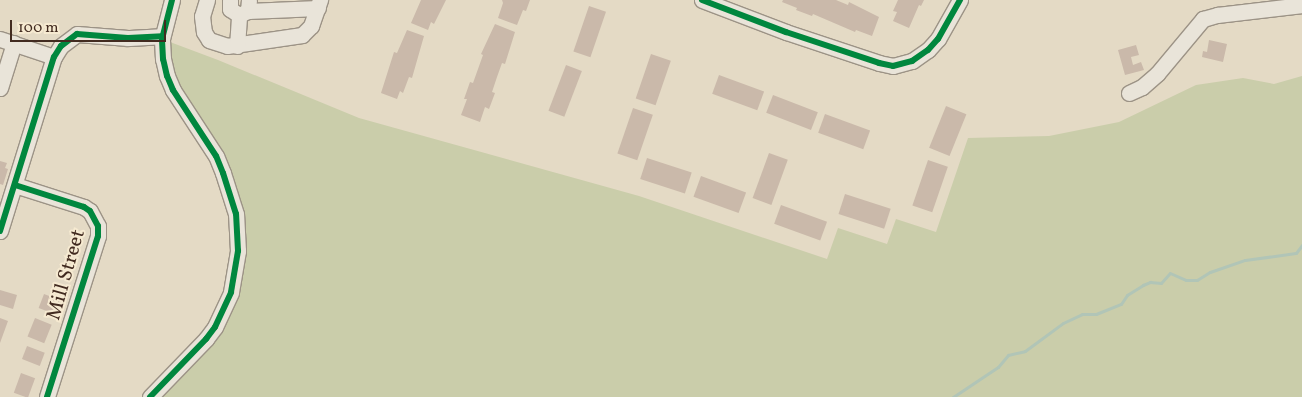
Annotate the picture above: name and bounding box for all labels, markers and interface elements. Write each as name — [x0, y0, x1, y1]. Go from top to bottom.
scale bar — [12, 10, 169, 42]
text: 100 m — [18, 18, 58, 39]
street label: Mill Street — [43, 227, 91, 323]

